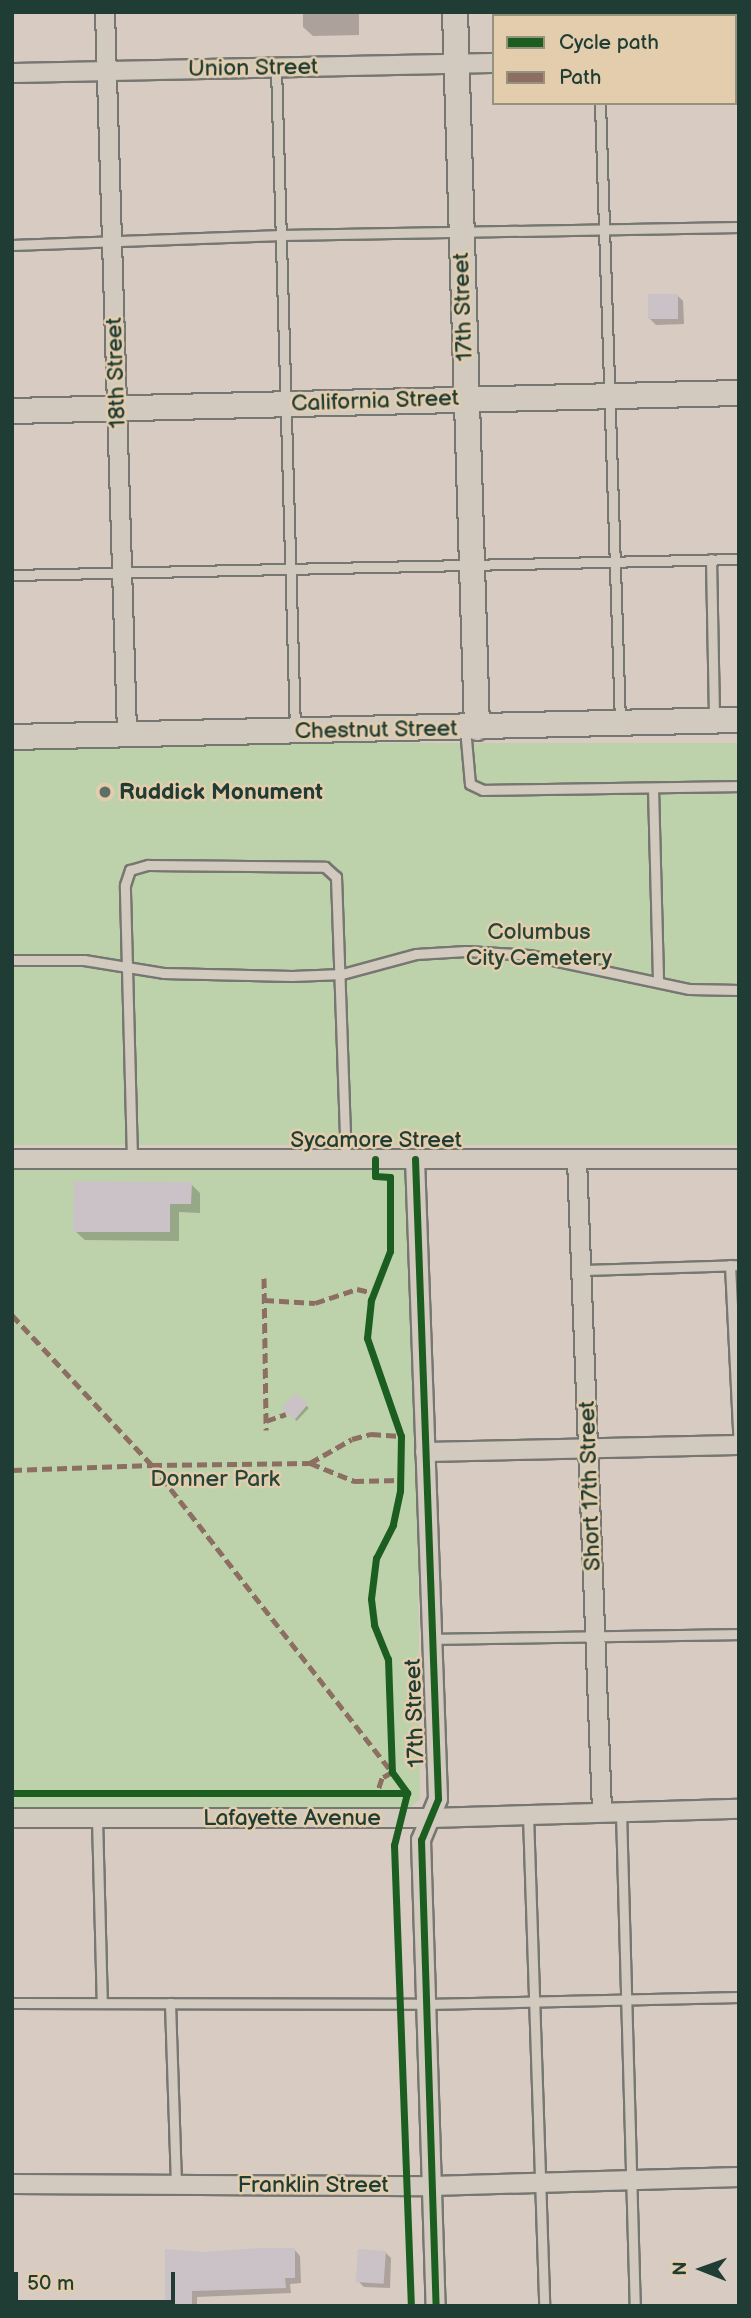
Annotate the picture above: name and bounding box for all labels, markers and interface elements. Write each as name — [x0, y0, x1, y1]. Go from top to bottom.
legend — [492, 14, 737, 105]
text: Cycle path — [559, 30, 659, 55]
street label: Union Street — [187, 53, 319, 83]
text: Path — [559, 65, 601, 90]
street label: 17th Street — [447, 252, 479, 362]
street label: 18th Street — [100, 317, 132, 429]
street label: California Street — [290, 384, 460, 418]
street label: Chestnut Street — [294, 715, 458, 745]
place label: Ruddick Monument — [119, 778, 323, 806]
marker: Ruddick Monument — [97, 784, 113, 800]
park label: Columbus City Cemetery — [465, 918, 613, 972]
street label: Sycamore Street — [290, 1126, 462, 1154]
street label: Short 17th Street — [573, 1400, 607, 1572]
park label: Donner Park — [150, 1465, 280, 1493]
street label: 17th Street — [399, 1658, 431, 1768]
street label: Lafayette Avenue — [203, 1804, 381, 1832]
street label: Franklin Street — [237, 2171, 389, 2199]
north arrow — [667, 2234, 737, 2304]
scale bar — [18, 2258, 178, 2302]
text: N — [669, 2261, 692, 2276]
text: 50 m — [27, 2271, 74, 2296]

